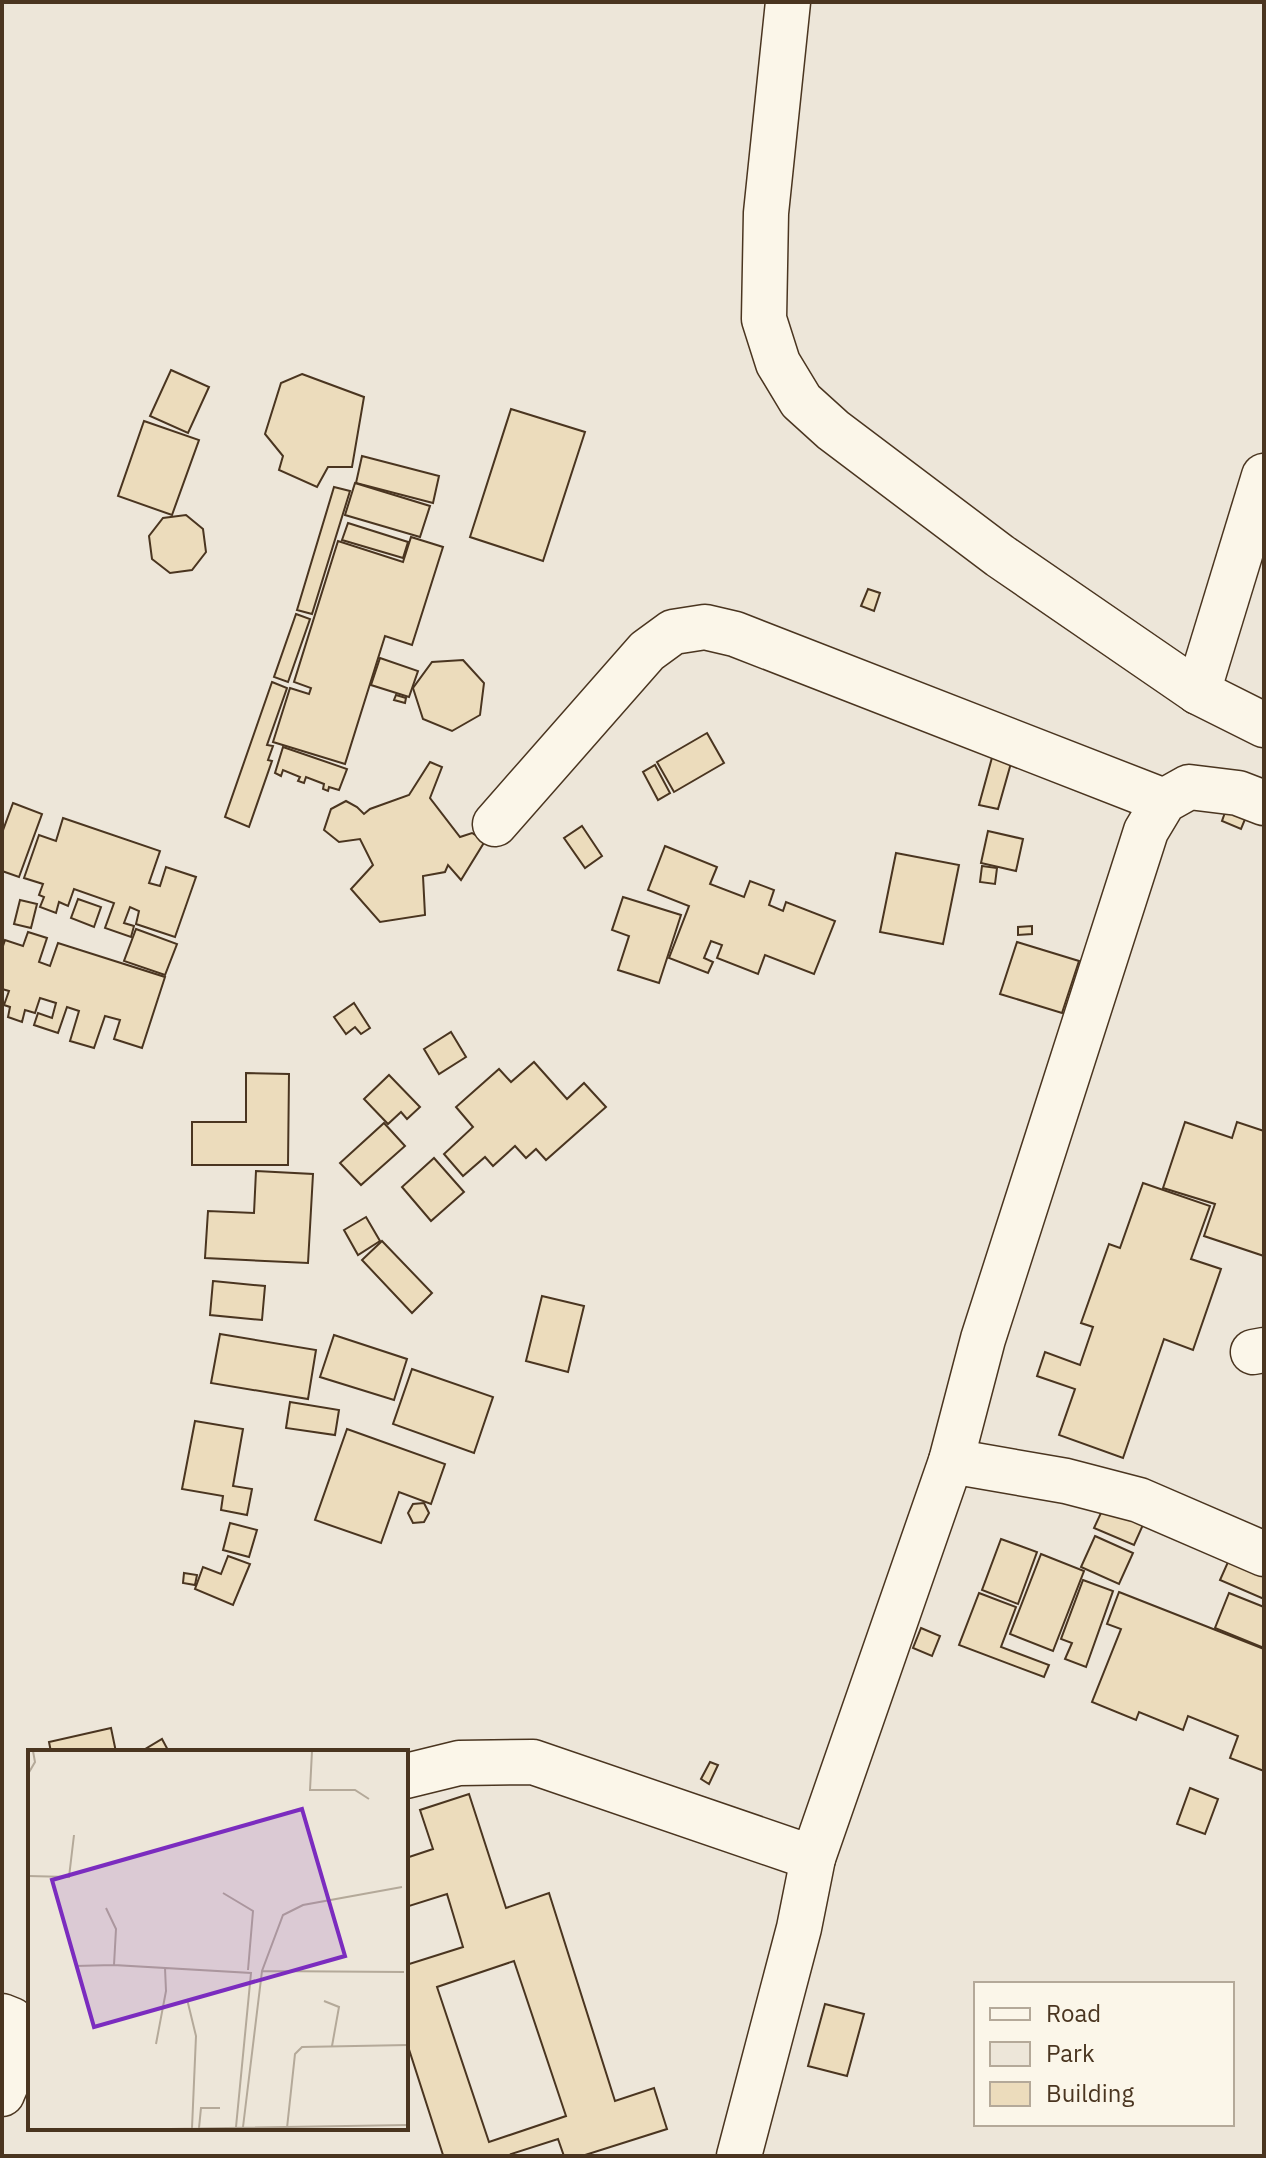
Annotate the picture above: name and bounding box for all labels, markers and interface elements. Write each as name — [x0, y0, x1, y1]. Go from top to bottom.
inset map — [28, 1750, 408, 2130]
legend — [974, 1982, 1234, 2126]
text: Road — [1046, 1997, 1101, 2029]
text: Park — [1046, 2037, 1095, 2069]
text: Building — [1046, 2077, 1134, 2109]

